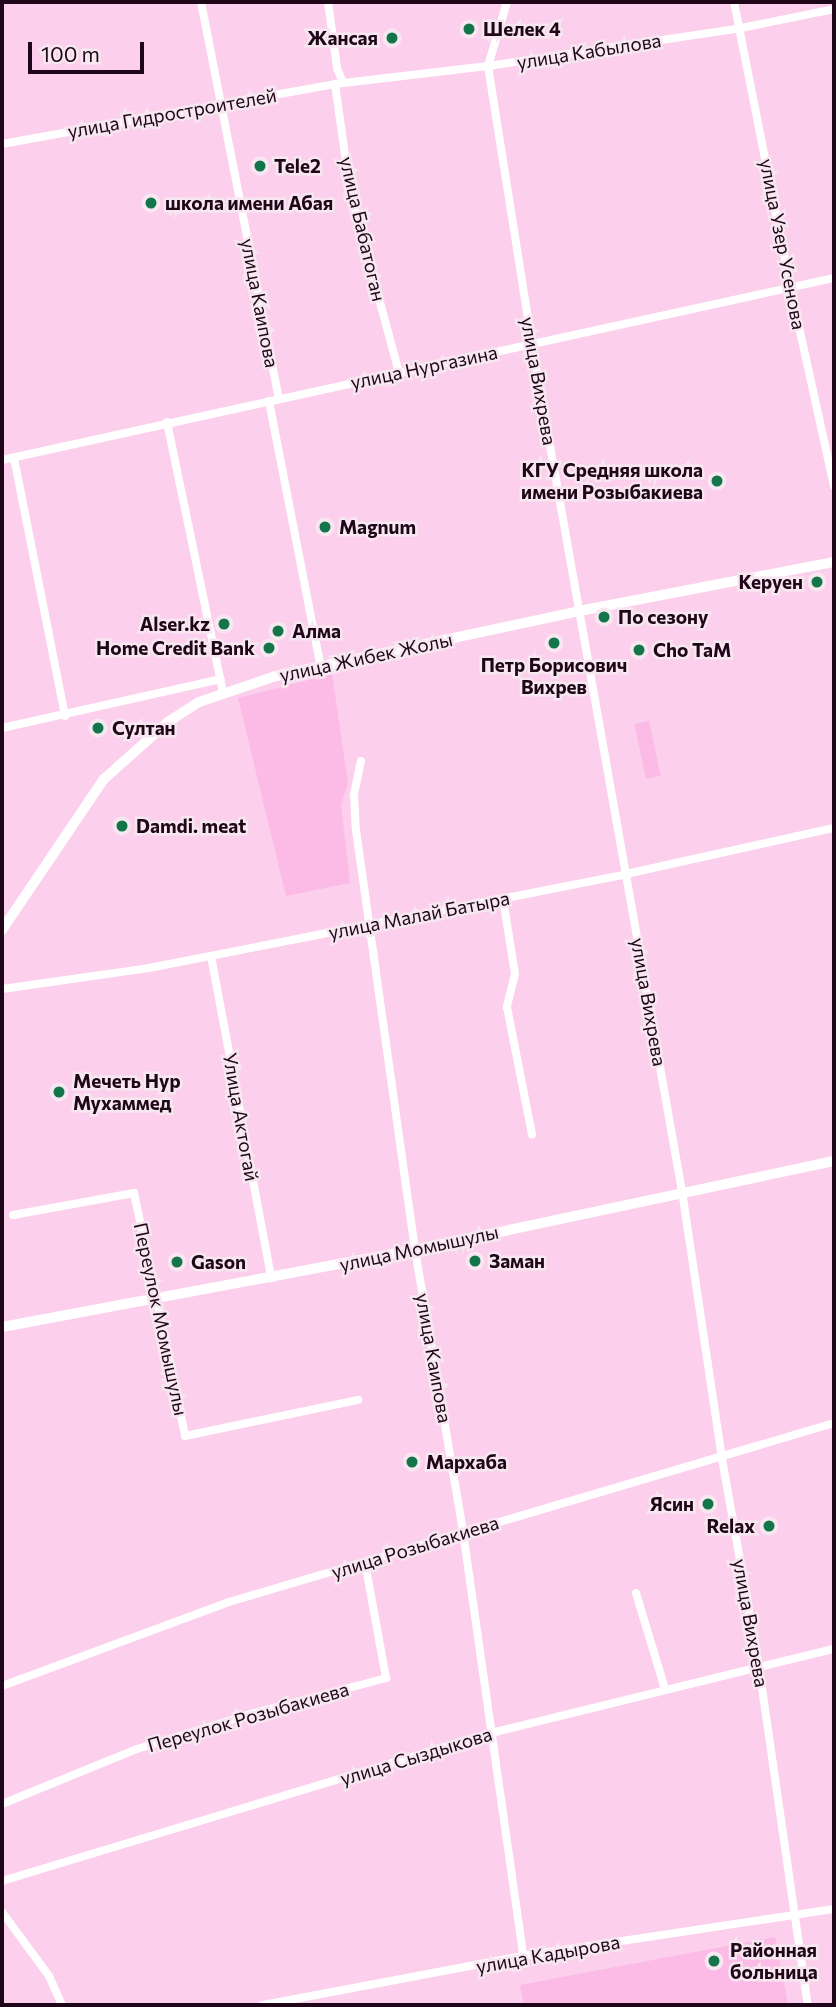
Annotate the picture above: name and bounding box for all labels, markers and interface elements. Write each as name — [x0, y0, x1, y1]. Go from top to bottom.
place label: Шелек 4 — [483, 18, 561, 40]
marker: Шелек 4 — [461, 21, 477, 37]
place label: Жансая — [307, 27, 378, 49]
scale bar — [32, 28, 147, 72]
street label: улица Кабылова — [515, 28, 663, 74]
marker: Жансая — [384, 30, 400, 46]
text: 100 m — [41, 41, 100, 66]
street label: улица Гидростроителей — [66, 83, 278, 143]
street label: улица Бабатоган — [335, 154, 391, 304]
place label: Tele2 — [274, 155, 321, 177]
street label: улица Узер Усенова — [755, 157, 811, 331]
marker: Tele2 — [252, 158, 268, 174]
place label: школа имени Абая — [165, 192, 333, 214]
marker: школа имени Абая — [143, 195, 159, 211]
street label: улица Каипова — [236, 236, 284, 370]
street label: улица Вихрева — [516, 315, 562, 447]
street label: улица Нургазина — [348, 340, 500, 394]
place label: КГУ Средняя школа имени Розыбакиева — [521, 459, 703, 503]
marker: КГУ Средняя школа имени Розыбакиева — [709, 473, 725, 489]
place label: Magnum — [339, 516, 416, 538]
marker: Magnum — [317, 519, 333, 535]
place label: Керуен — [739, 571, 803, 593]
marker: Керуен — [809, 574, 825, 590]
place label: По сезону — [618, 606, 708, 628]
marker: По сезону — [596, 609, 612, 625]
place label: Alser.kz — [140, 613, 210, 635]
marker: Alser.kz — [216, 616, 232, 632]
place label: Алма — [292, 620, 341, 642]
marker: Алма — [270, 623, 286, 639]
street label: улица Жибек Жолы — [277, 628, 455, 686]
marker: Петр Борисович Вихрев — [546, 635, 562, 651]
place label: Home Credit Bank — [96, 637, 255, 659]
place label: Cho TaM — [653, 639, 731, 661]
marker: Home Credit Bank — [261, 640, 277, 656]
marker: Cho TaM — [631, 642, 647, 658]
place label: Петр Борисович Вихрев — [481, 654, 627, 698]
place label: Султан — [112, 717, 176, 739]
marker: Султан — [90, 720, 106, 736]
place label: Damdi. meat — [136, 815, 246, 837]
marker: Damdi. meat — [114, 818, 130, 834]
street label: улица Малай Батыра — [326, 886, 512, 944]
street label: улица Вихрева — [626, 936, 672, 1068]
street label: Улица Актогай — [218, 1051, 264, 1183]
place label: Мечеть Нур Мухаммед — [73, 1070, 181, 1114]
marker: Мечеть Нур Мухаммед — [51, 1084, 67, 1100]
street label: Переулок Момышулы — [129, 1220, 193, 1418]
street label: улица Момышулы — [337, 1220, 501, 1276]
place label: Заман — [489, 1250, 545, 1272]
place label: Gason — [191, 1251, 246, 1273]
marker: Заман — [467, 1253, 483, 1269]
marker: Gason — [169, 1254, 185, 1270]
street label: улица Каипова — [411, 1291, 457, 1425]
place label: Мархаба — [426, 1451, 507, 1473]
marker: Мархаба — [404, 1454, 420, 1470]
place label: Ясин — [650, 1493, 694, 1515]
marker: Ясин — [700, 1496, 716, 1512]
street label: улица Розыбакиева — [329, 1511, 501, 1583]
place label: Relax — [707, 1515, 755, 1537]
marker: Relax — [761, 1518, 777, 1534]
street label: улица Вихрева — [728, 1557, 774, 1689]
street label: Переулок Розыбакиева — [145, 1677, 351, 1757]
street label: улица Сыздыкова — [337, 1722, 495, 1790]
street label: улица Кадырова — [474, 1930, 622, 1978]
place label: Районная больница — [730, 1939, 818, 1983]
marker: Районная больница — [704, 1951, 724, 1971]

